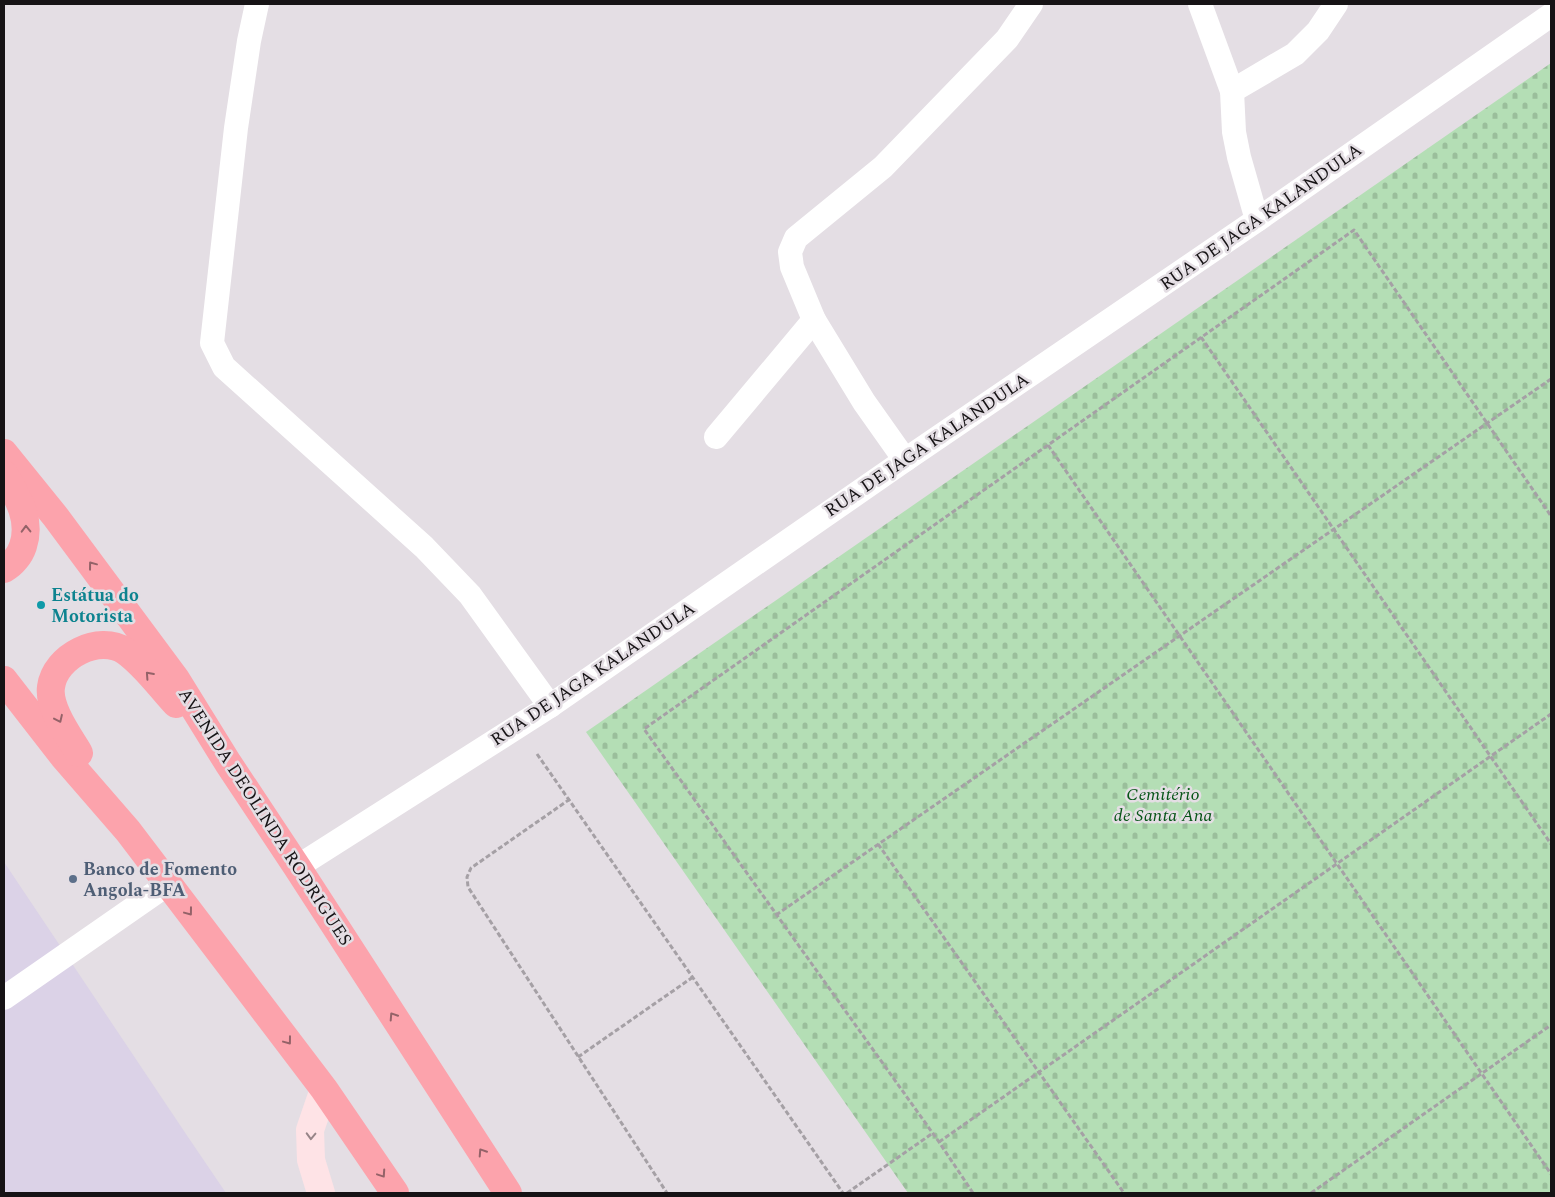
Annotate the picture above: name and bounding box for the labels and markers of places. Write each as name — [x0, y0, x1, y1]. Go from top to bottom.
place label: Estátua do Motorista — [51, 582, 139, 630]
marker: Estátua do Motorista — [35, 599, 47, 611]
place label: Banco de Fomento Angola-BFA — [83, 856, 237, 904]
marker: Banco de Fomento Angola-BFA — [67, 873, 79, 885]

